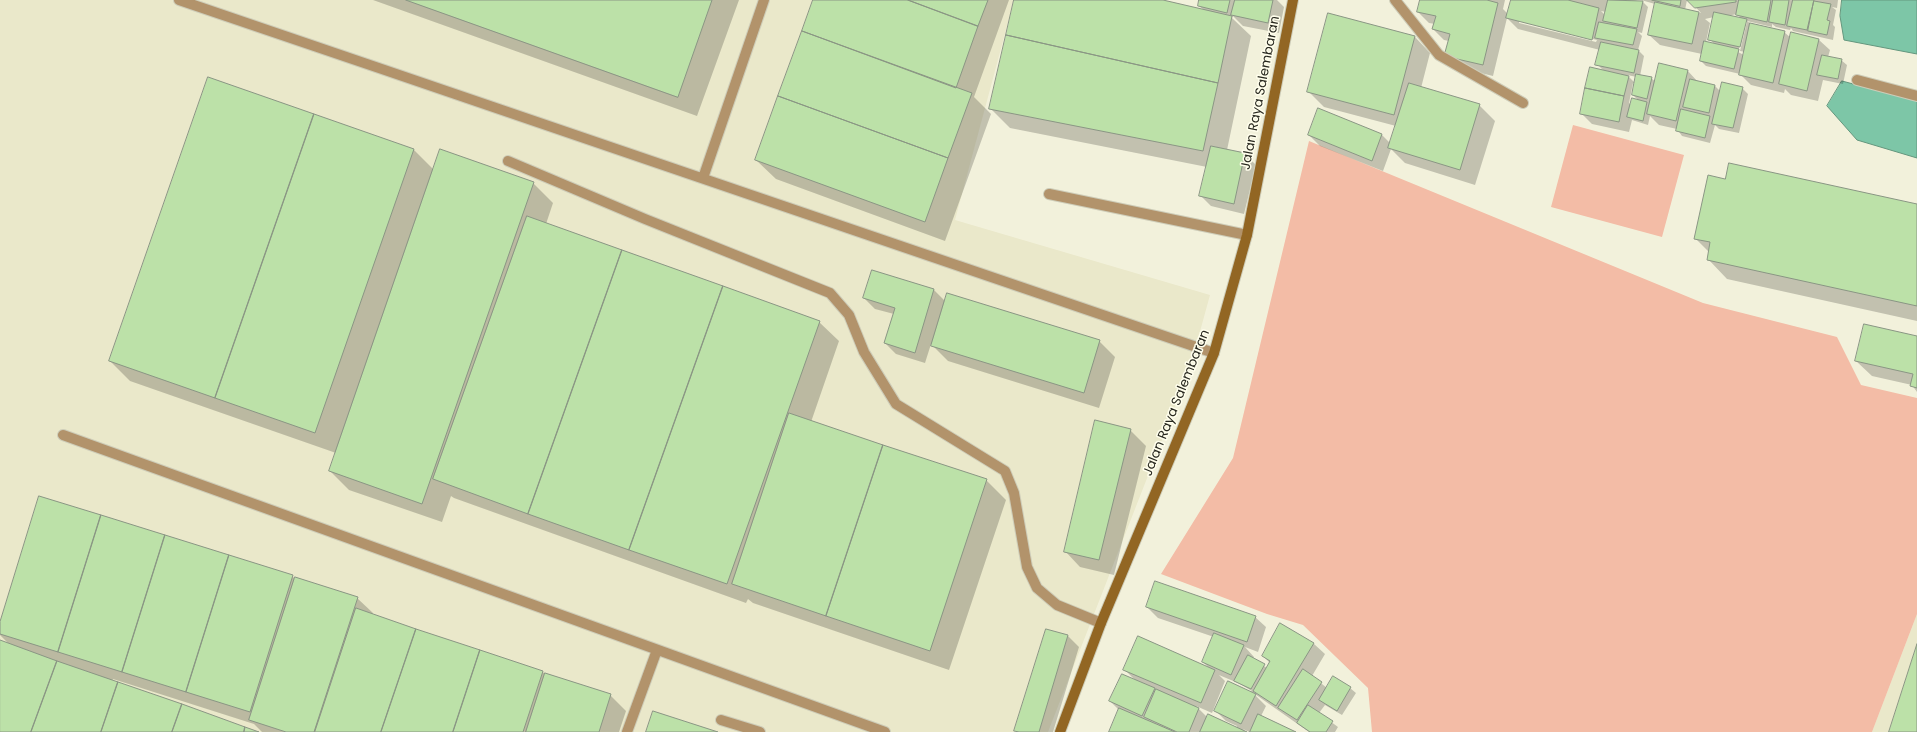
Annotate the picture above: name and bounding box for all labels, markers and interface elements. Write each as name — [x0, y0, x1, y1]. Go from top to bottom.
street label: Jalan Raya Salembaran — [1238, 15, 1284, 171]
street label: Jalan Raya Salembaran — [1140, 328, 1214, 478]

